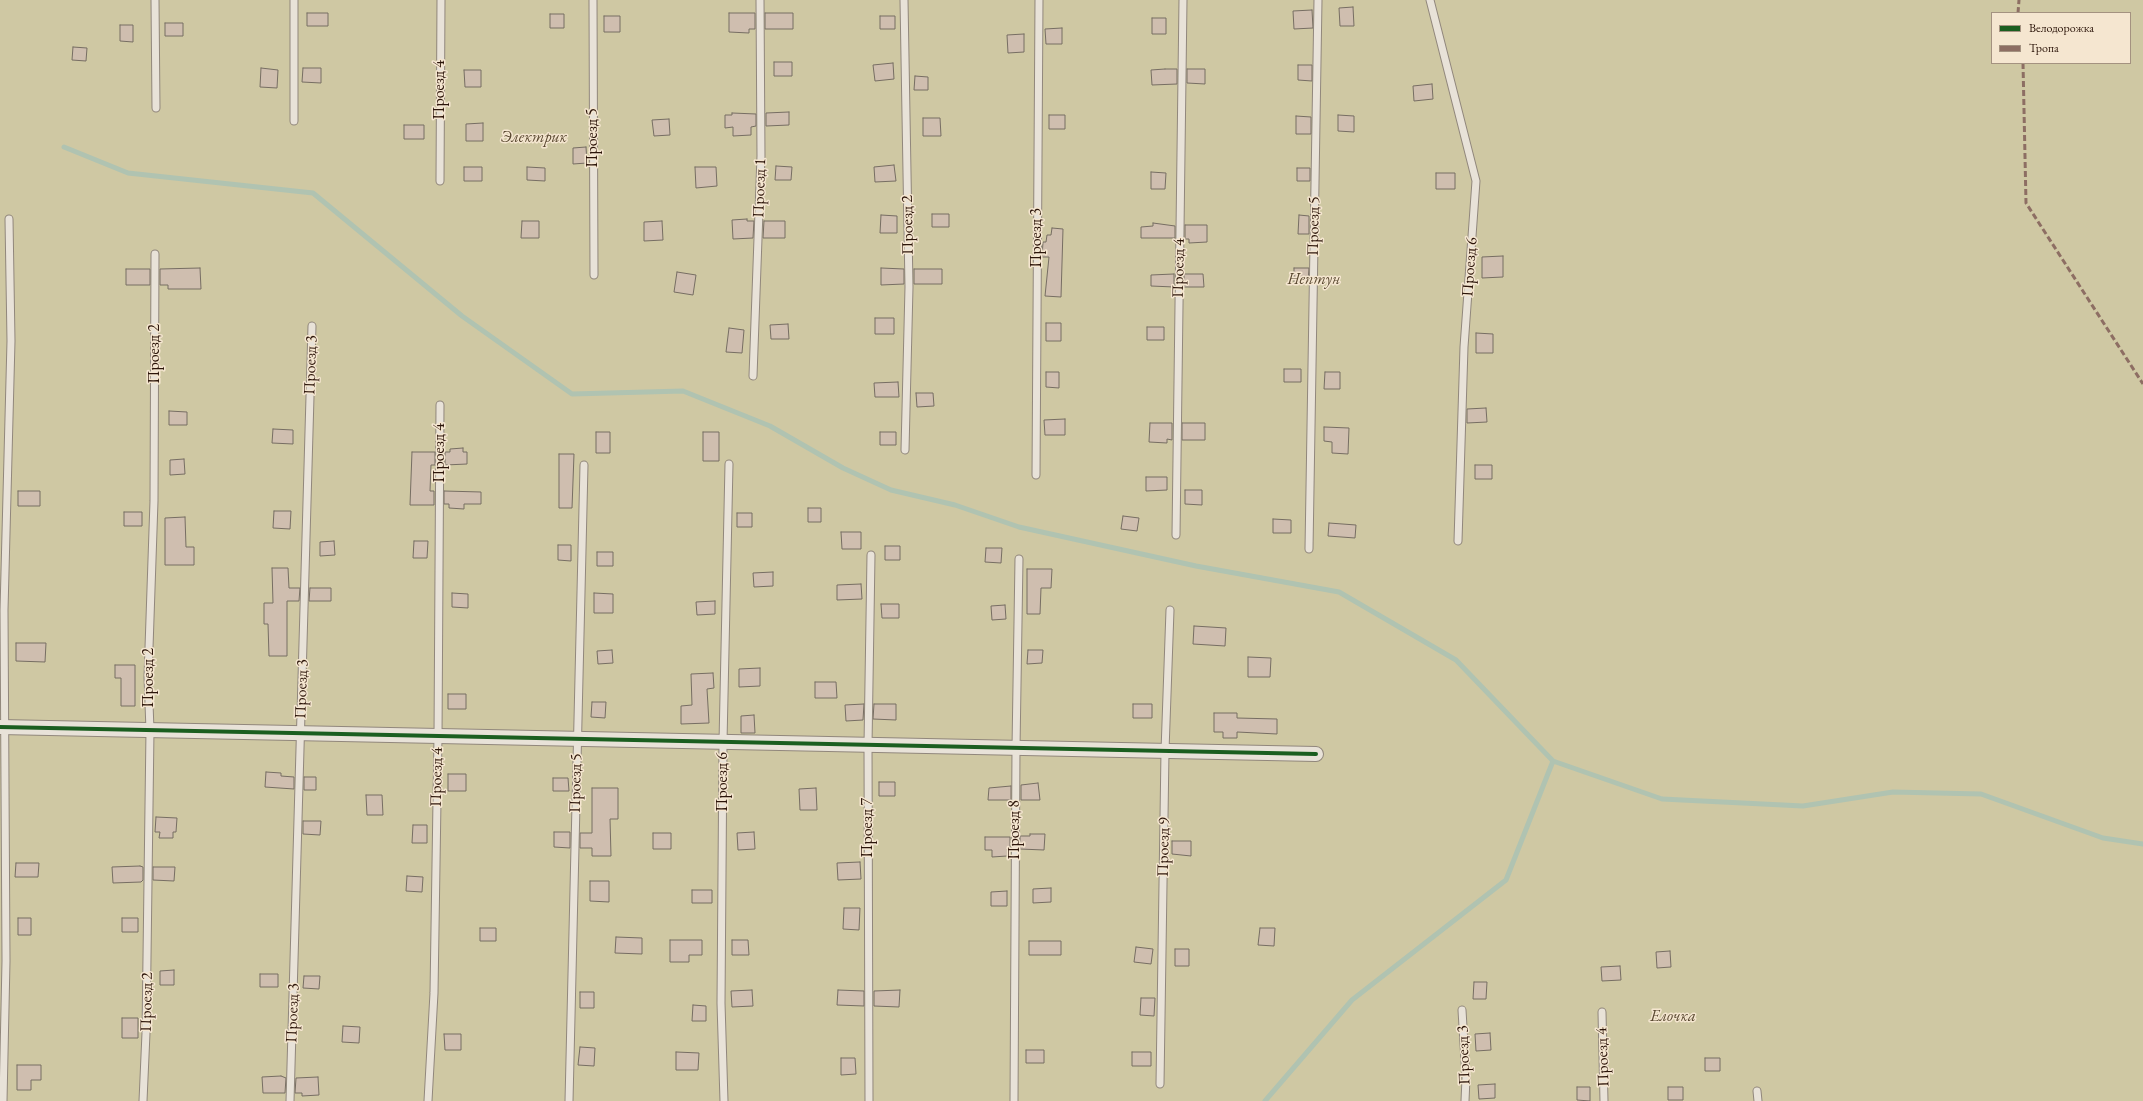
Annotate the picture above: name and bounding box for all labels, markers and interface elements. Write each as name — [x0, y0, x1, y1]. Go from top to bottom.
legend — [1991, 12, 2131, 64]
text: Велодорожка — [2029, 20, 2094, 36]
text: Тропа — [2029, 40, 2059, 56]
street label: Проезд 4 — [430, 60, 450, 120]
street label: Проезд 5 — [583, 108, 603, 168]
park label: Электрик — [501, 128, 567, 148]
street label: Проезд 1 — [749, 158, 771, 218]
street label: Проезд 2 — [898, 195, 918, 255]
street label: Проезд 5 — [1304, 196, 1324, 256]
street label: Проезд 3 — [1027, 208, 1047, 268]
street label: Проезд 6 — [1458, 237, 1482, 297]
street label: Проезд 4 — [1169, 238, 1189, 298]
park label: Нептун — [1288, 270, 1340, 290]
street label: Проезд 2 — [145, 324, 165, 384]
street label: Проезд 3 — [300, 335, 322, 395]
street label: Проезд 4 — [430, 423, 450, 483]
street label: Проезд 2 — [139, 648, 159, 708]
street label: Проезд 3 — [291, 659, 313, 719]
street label: Проезд 4 — [427, 747, 447, 807]
street label: Проезд 6 — [713, 752, 733, 812]
street label: Проезд 5 — [566, 753, 586, 813]
street label: Проезд 7 — [858, 798, 878, 858]
street label: Проезд 8 — [1005, 800, 1025, 860]
street label: Проезд 9 — [1154, 817, 1174, 877]
street label: Проезд 2 — [137, 972, 157, 1032]
street label: Проезд 3 — [282, 983, 304, 1043]
park label: Елочка — [1650, 1007, 1696, 1027]
street label: Проезд 3 — [1453, 1025, 1475, 1085]
street label: Проезд 4 — [1592, 1027, 1614, 1087]

